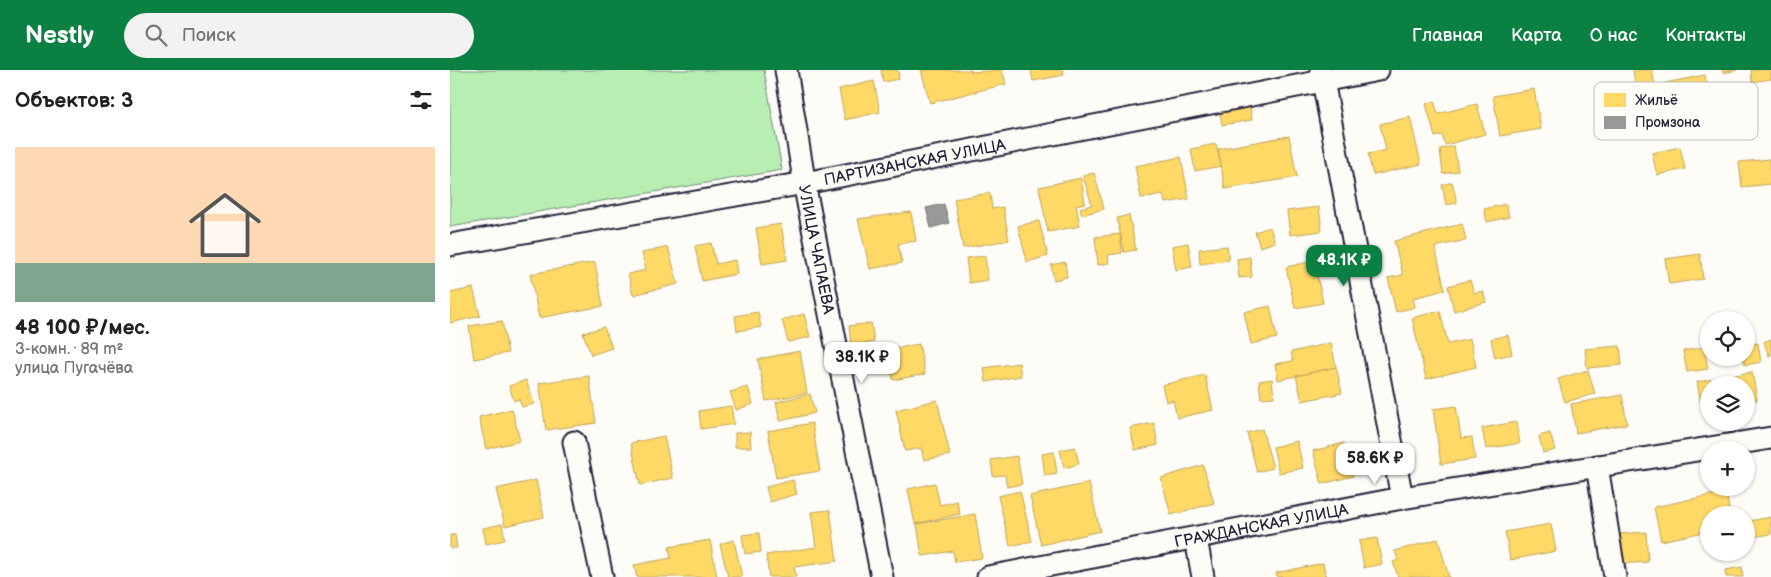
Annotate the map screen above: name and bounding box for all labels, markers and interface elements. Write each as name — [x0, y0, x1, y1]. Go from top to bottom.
search box — [124, 13, 474, 58]
text: Nestly — [25, 21, 94, 50]
icon: search — [142, 21, 170, 49]
text: Поиск — [182, 24, 236, 47]
text: Главная — [1412, 25, 1483, 46]
text: Карта — [1511, 25, 1562, 46]
text: О нас — [1590, 25, 1637, 46]
text: Контакты — [1665, 25, 1746, 46]
legend — [1594, 82, 1758, 140]
icon: filters — [407, 86, 435, 114]
text: Объектов: 3 — [15, 88, 133, 113]
text: Жильё — [1635, 92, 1678, 109]
text: Промзона — [1635, 114, 1701, 131]
street label: ПАРТИЗАНСКАЯ УЛИЦА — [822, 136, 1008, 190]
icon: home — [180, 180, 270, 270]
street label: УЛИЦА ЧАПАЕВА — [794, 184, 838, 316]
pin: 48.1K ₽ — [1298, 244, 1390, 287]
text: 48.1K ₽ — [1317, 251, 1371, 270]
map controls — [1700, 311, 1755, 561]
button: locate — [1700, 311, 1755, 366]
text: 48 100 ₽/мес. — [15, 315, 150, 340]
text: 3-комн. · 89 m² — [15, 340, 123, 359]
pin: 38.1K ₽ — [816, 342, 908, 384]
text: 38.1K ₽ — [835, 348, 889, 367]
text: улица Пугачёва — [15, 359, 133, 378]
button: layers — [1700, 376, 1755, 431]
button: + — [1700, 441, 1755, 496]
pin: 58.6K ₽ — [1329, 442, 1421, 485]
text: 58.6K ₽ — [1347, 449, 1403, 468]
street label: ГРАЖДАНСКАЯ УЛИЦА — [1173, 500, 1350, 552]
button: − — [1700, 506, 1755, 561]

